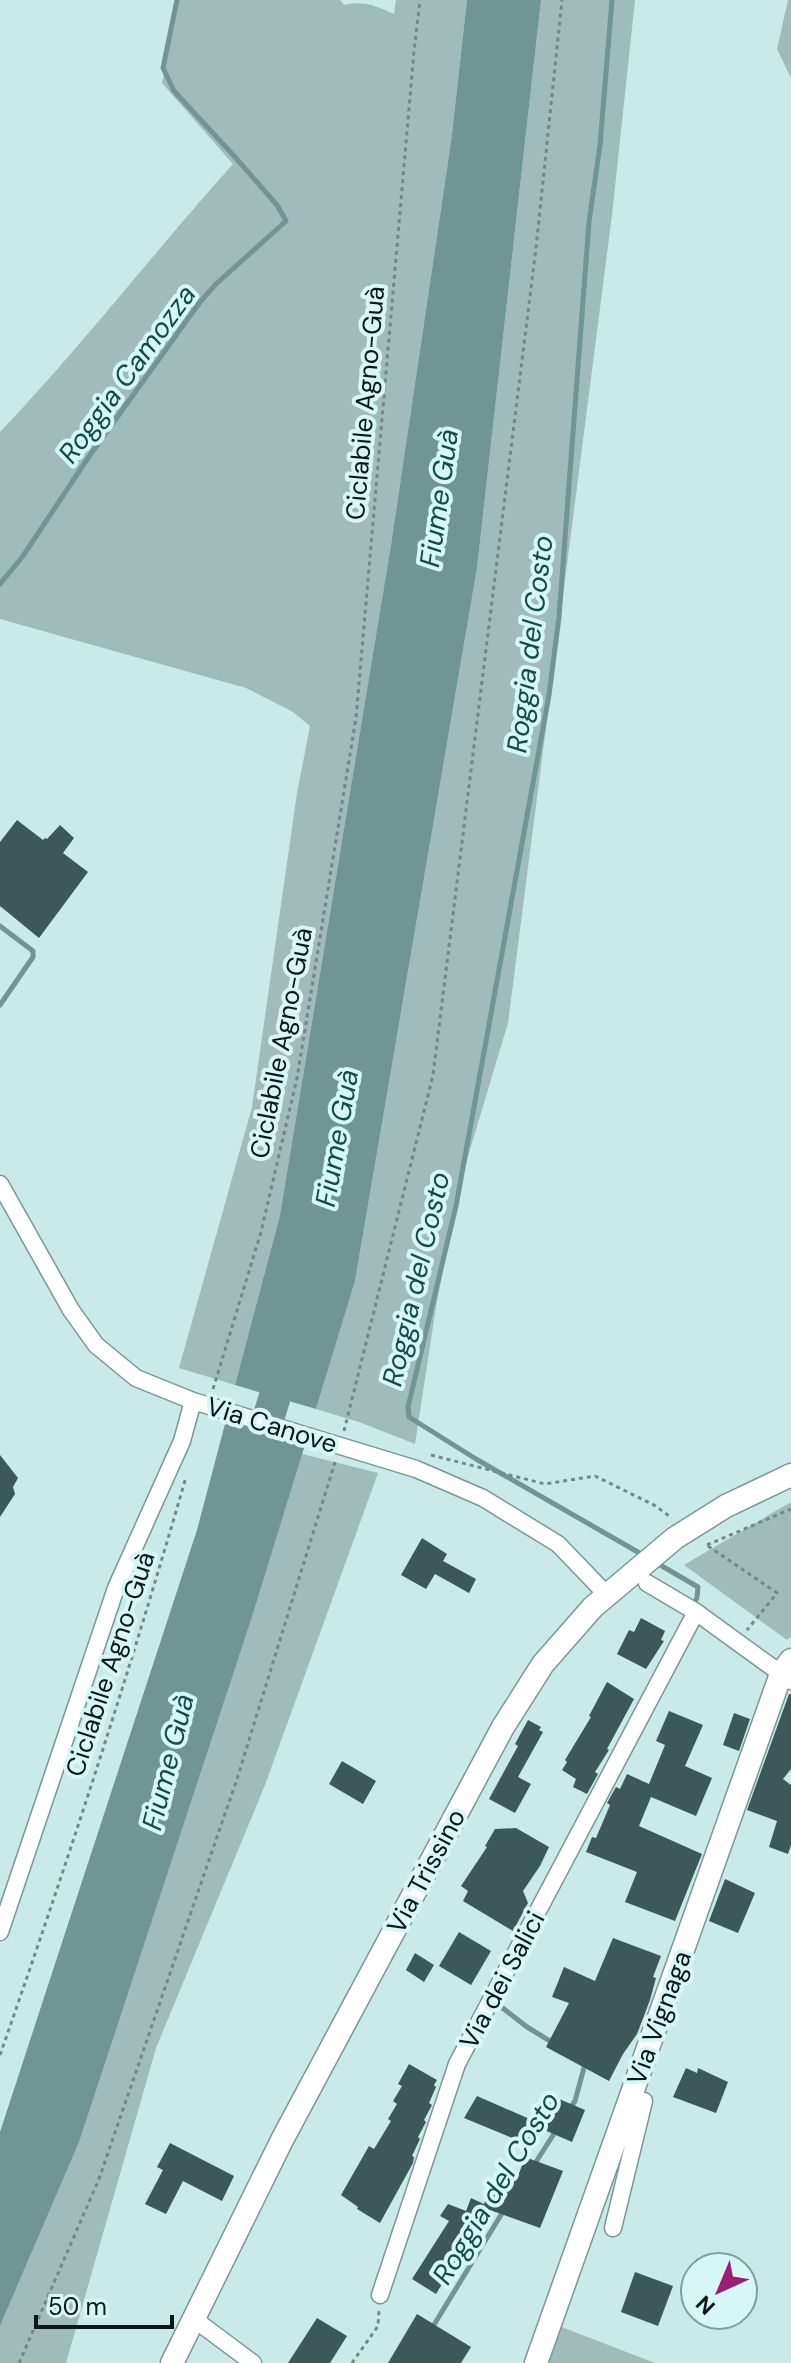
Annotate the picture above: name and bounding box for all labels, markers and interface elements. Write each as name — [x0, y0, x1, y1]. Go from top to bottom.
water label: Roggia Camozza — [50, 277, 204, 471]
street label: Ciclabile Agno-Guà — [338, 285, 392, 521]
water label: Fiume Guà — [411, 427, 467, 569]
water label: Roggia del Costo — [498, 533, 562, 755]
street label: Ciclabile Agno-Guà — [242, 925, 320, 1161]
water label: Fiume Guà — [307, 1066, 367, 1210]
water label: Roggia del Costo — [373, 1168, 459, 1390]
street label: Via Canove — [202, 1389, 342, 1461]
street label: Ciclabile Agno-Guà — [58, 1547, 162, 1781]
water label: Fiume Guà — [133, 1690, 203, 1834]
street label: Via Trissino — [379, 1803, 473, 1939]
street label: Via dei Salici — [451, 1905, 553, 2055]
street label: Via Vignaga — [619, 1946, 699, 2090]
water label: Roggia del Costo — [424, 2085, 568, 2291]
north arrow — [679, 2251, 759, 2331]
scale bar — [36, 2279, 172, 2329]
text: N — [690, 2289, 721, 2321]
text: 50 m — [48, 2291, 107, 2322]

